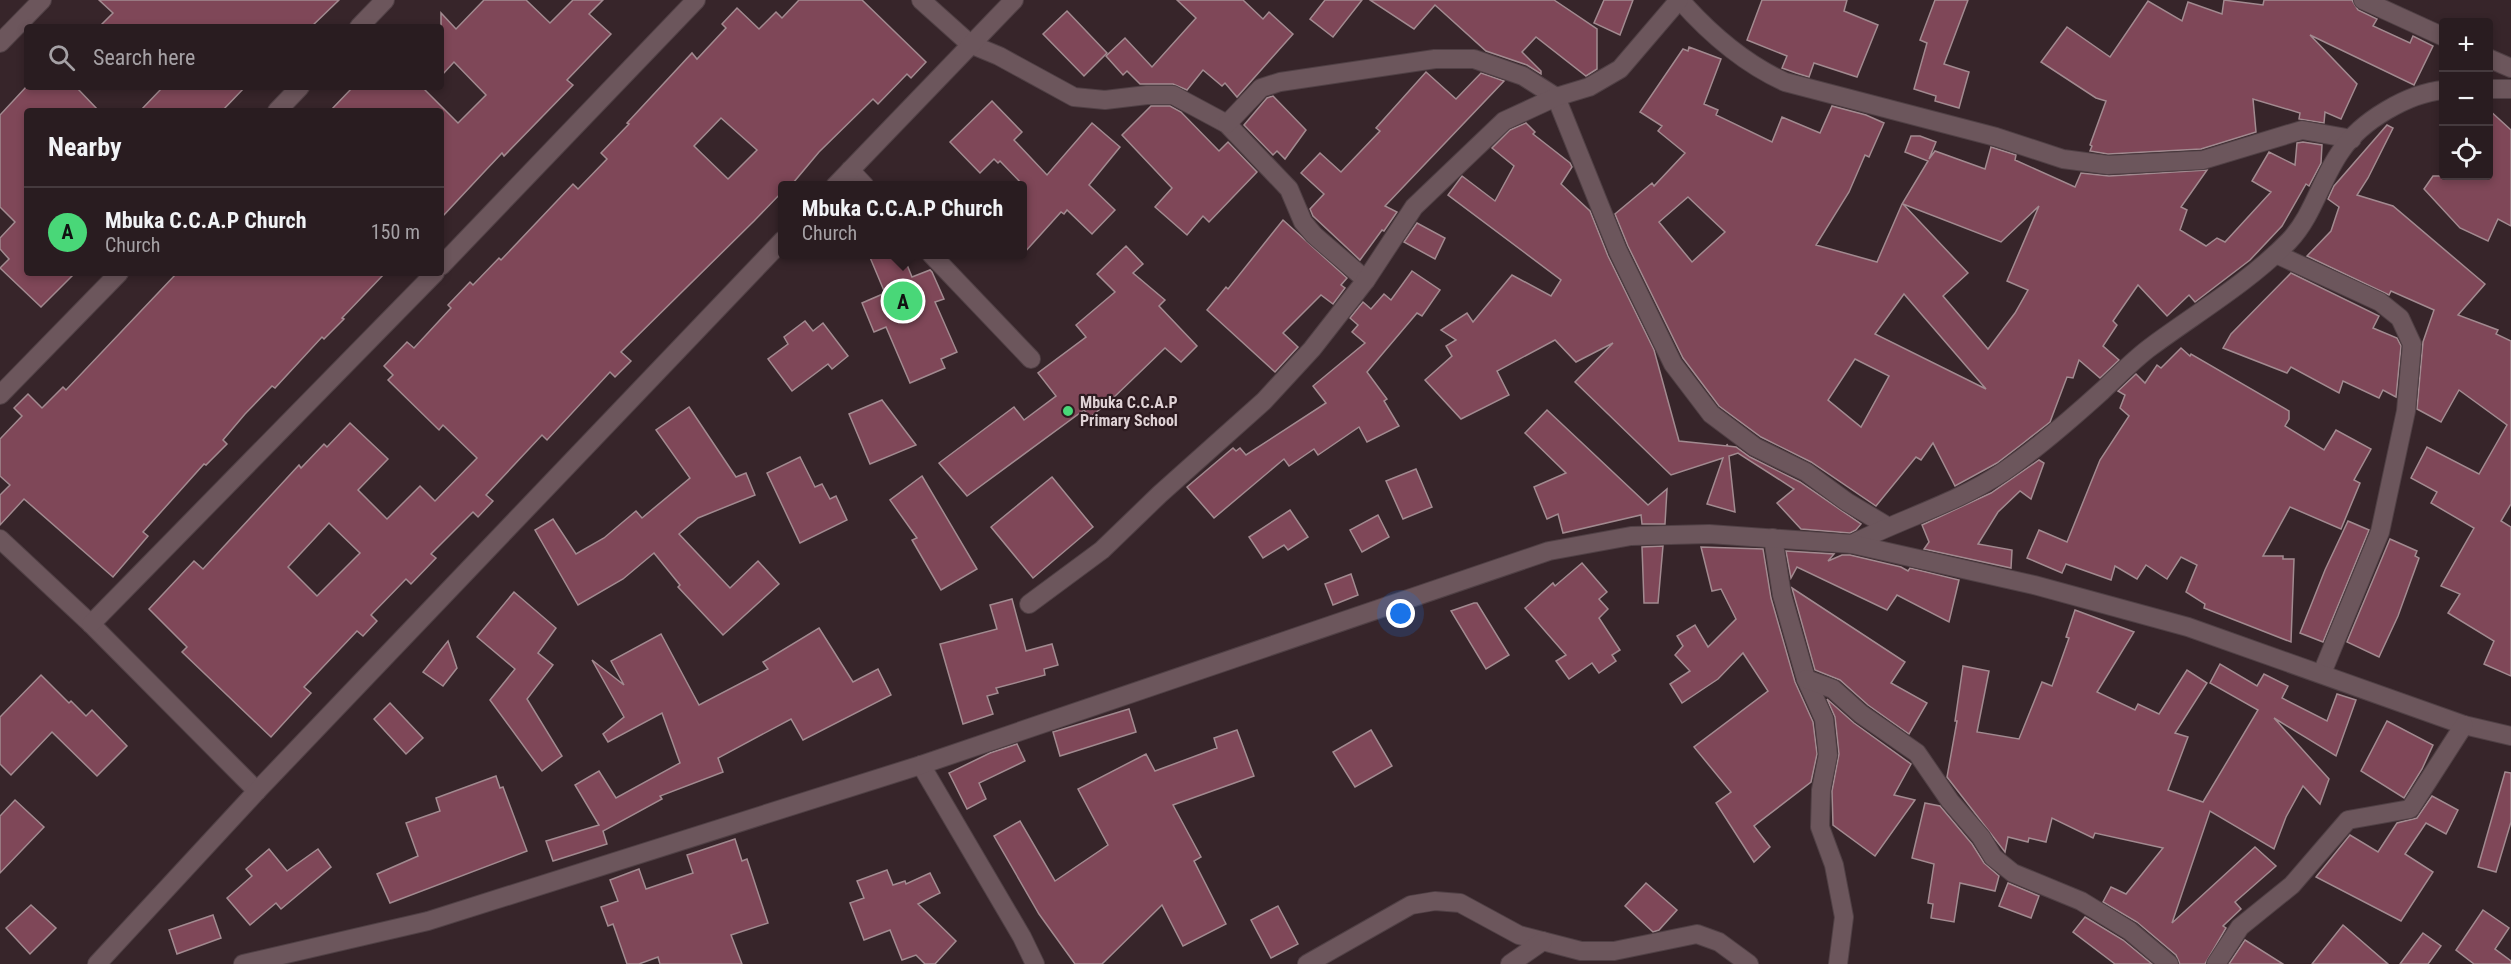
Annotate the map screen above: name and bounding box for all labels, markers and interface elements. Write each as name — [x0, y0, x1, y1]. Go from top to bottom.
map controls — [2439, 18, 2493, 180]
button: + — [2439, 18, 2493, 72]
search box — [24, 24, 444, 90]
icon: search — [45, 41, 78, 74]
text: Search here — [93, 45, 195, 70]
button: − — [2439, 72, 2493, 126]
button: locate — [2439, 126, 2493, 180]
text: Nearby — [48, 132, 122, 162]
popup — [778, 181, 1027, 259]
text: Mbuka C.C.A.P Church — [802, 196, 1003, 221]
text: Mbuka C.C.A.P Church — [105, 208, 307, 233]
text: A — [62, 220, 73, 244]
text: 150 m — [371, 220, 420, 244]
text: Church — [802, 221, 857, 245]
text: Church — [105, 233, 160, 257]
pin: A — [884, 278, 922, 324]
place label: Mbuka C.C.A.P Primary School — [1080, 393, 1178, 430]
marker: Mbuka C.C.A.P Primary School — [1061, 404, 1075, 418]
your location — [1386, 599, 1415, 628]

